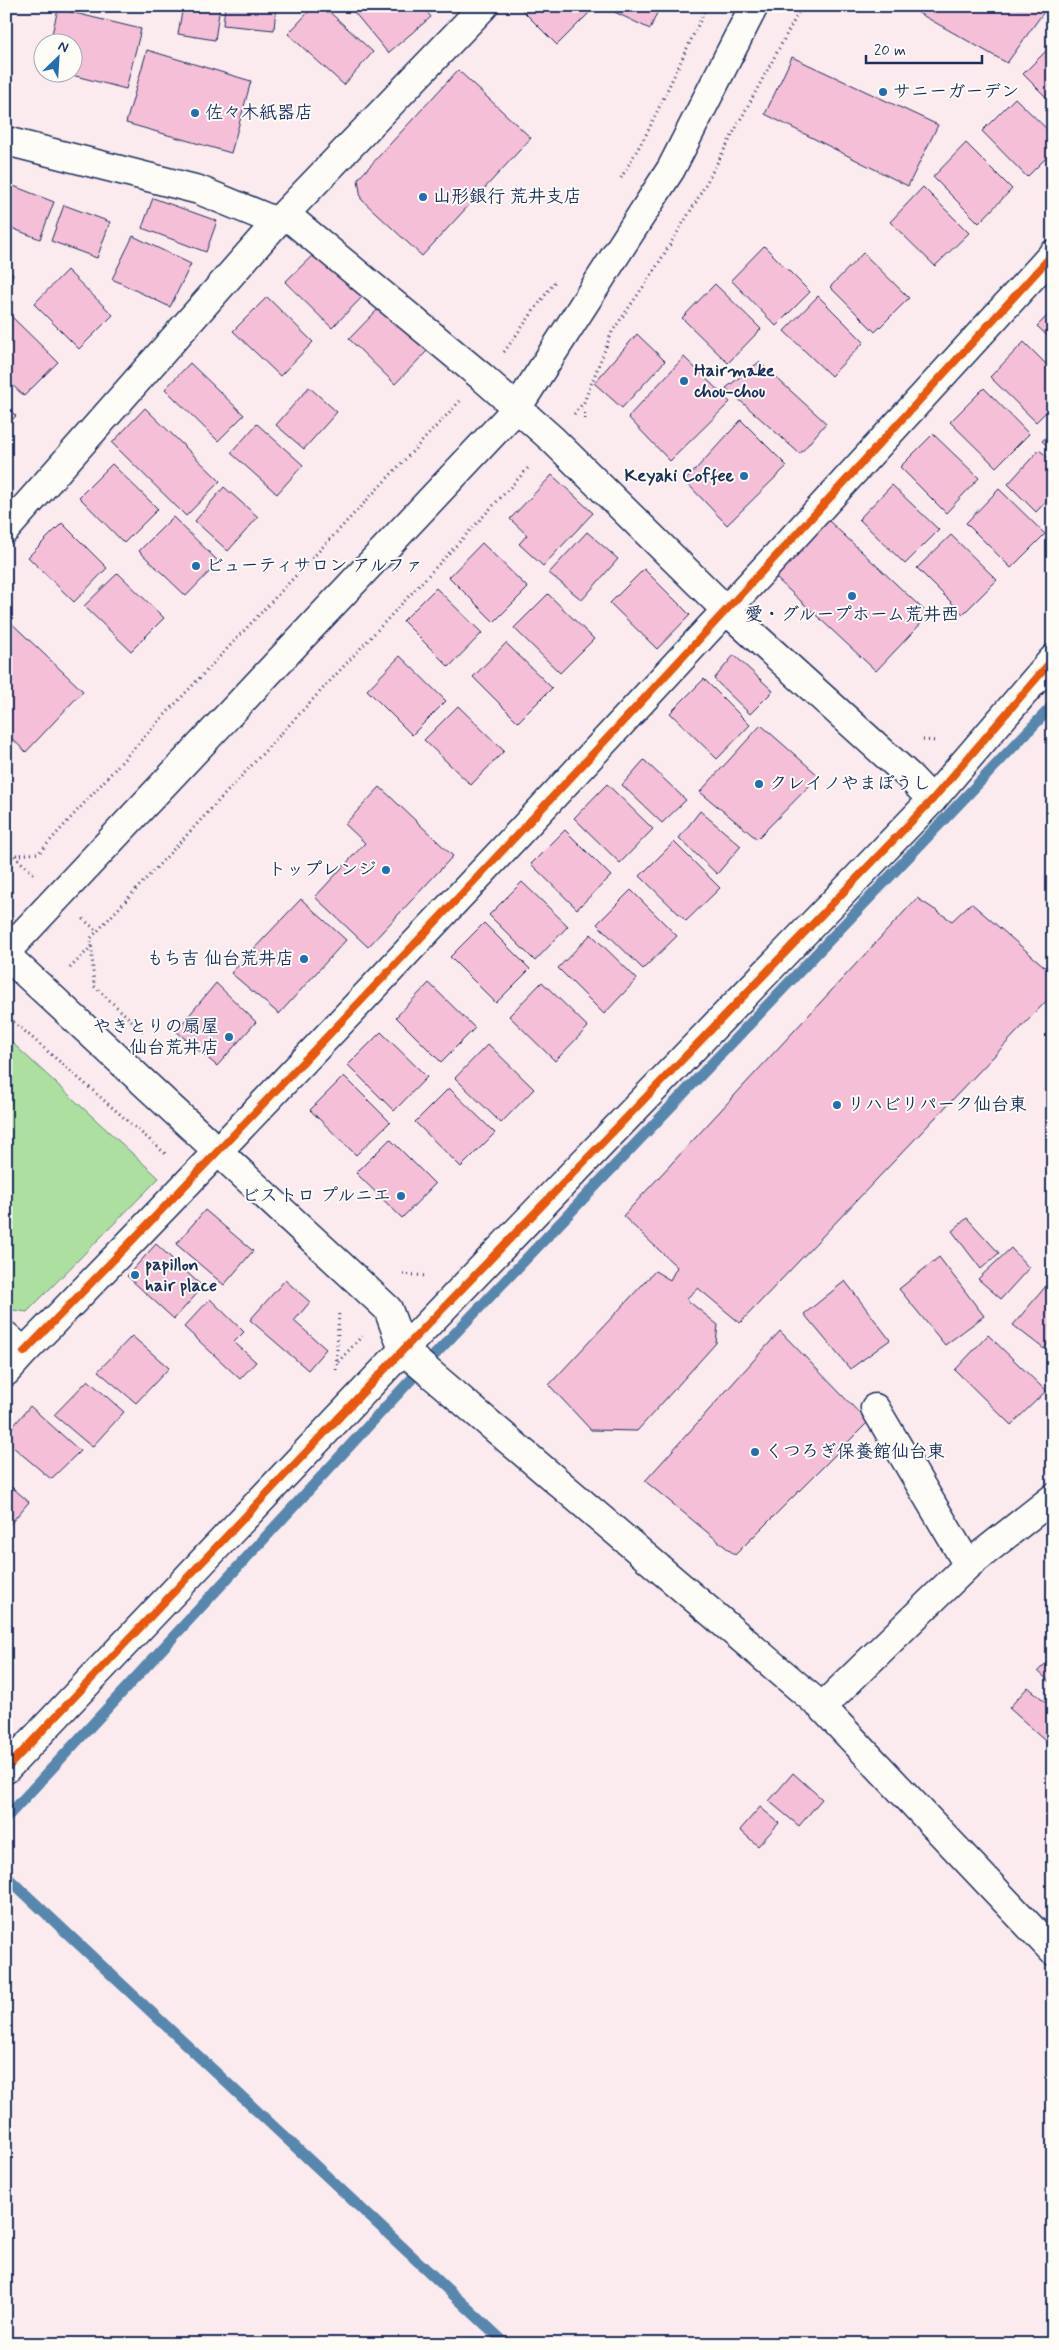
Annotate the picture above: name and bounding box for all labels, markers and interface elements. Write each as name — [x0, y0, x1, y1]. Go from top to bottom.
north arrow — [32, 32, 82, 82]
scale bar — [866, 32, 983, 64]
text: N — [55, 37, 71, 57]
text: 20 m — [874, 41, 906, 61]
place label: サニーガーデン — [893, 80, 1019, 104]
marker: サニーガーデン — [877, 86, 889, 98]
place label: 佐々木紙器店 — [205, 101, 313, 125]
marker: 佐々木紙器店 — [189, 107, 201, 119]
place label: 山形銀行 荒井支店 — [433, 185, 582, 209]
marker: 山形銀行 荒井支店 — [417, 191, 429, 203]
place label: Hairmake chou-chou — [693, 359, 775, 404]
marker: Hairmake chou-chou — [678, 375, 690, 387]
place label: Keyaki Coffee — [625, 464, 735, 488]
marker: Keyaki Coffee — [738, 470, 750, 482]
place label: ビューティサロン アルファ — [206, 554, 423, 578]
marker: ビューティサロン アルファ — [190, 560, 202, 572]
marker: 愛・グループホーム荒井西 — [846, 590, 858, 602]
place label: 愛・グループホーム荒井西 — [745, 603, 959, 627]
place label: クレイノやまぼうし — [769, 772, 931, 796]
marker: クレイノやまぼうし — [753, 778, 765, 790]
place label: トップレンジ — [268, 858, 376, 882]
marker: トップレンジ — [380, 864, 392, 876]
place label: もち吉 仙台荒井店 — [147, 947, 294, 971]
marker: もち吉 仙台荒井店 — [298, 953, 310, 965]
place label: やきとりの扇屋 仙台荒井店 — [93, 1015, 219, 1060]
marker: やきとりの扇屋 仙台荒井店 — [223, 1031, 235, 1043]
place label: リハビリパーク仙台東 — [847, 1093, 1027, 1117]
marker: リハビリパーク仙台東 — [831, 1099, 843, 1111]
place label: ビストロ プルニエ — [242, 1184, 391, 1208]
marker: ビストロ プルニエ — [395, 1190, 407, 1202]
place label: papillon hair place — [145, 1253, 217, 1298]
marker: papillon hair place — [129, 1269, 141, 1281]
place label: くつろぎ保養館仙台東 — [765, 1440, 945, 1464]
marker: くつろぎ保養館仙台東 — [749, 1446, 761, 1458]

